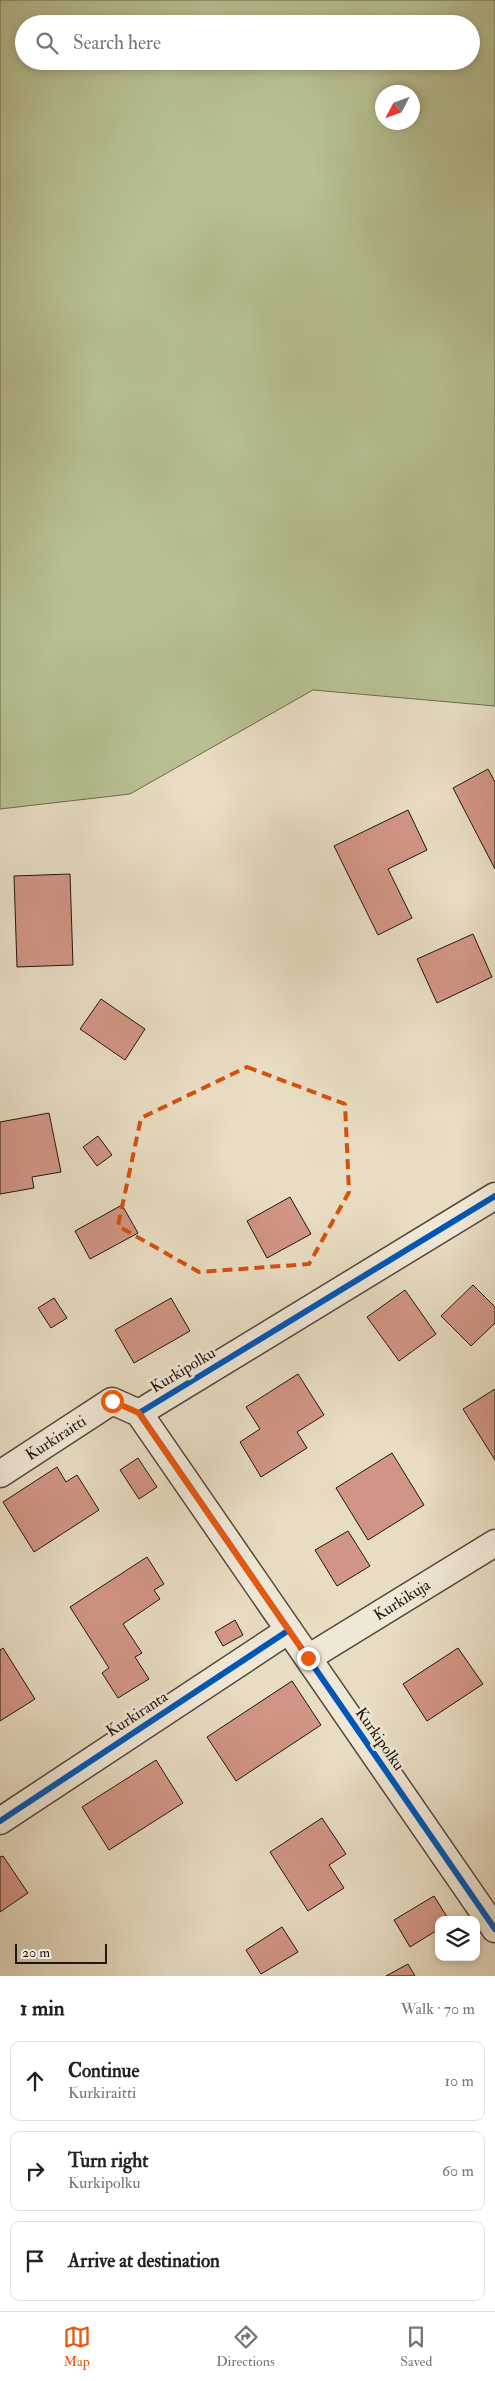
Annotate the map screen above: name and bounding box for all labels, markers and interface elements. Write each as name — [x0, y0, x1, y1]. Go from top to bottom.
search box — [15, 15, 480, 70]
icon: search — [33, 29, 61, 57]
text: Search here — [73, 31, 161, 55]
north arrow — [375, 85, 420, 130]
street label: Kurkipolku — [147, 1343, 220, 1398]
route start — [101, 1390, 124, 1413]
street label: Kurkiraitti — [22, 1411, 90, 1465]
street label: Kurkikuja — [370, 1575, 434, 1625]
route end — [297, 1647, 320, 1670]
street label: Kurkiranta — [102, 1686, 172, 1741]
street label: Kurkipolku — [350, 1704, 409, 1775]
map controls — [435, 1916, 480, 1961]
button: layers — [435, 1916, 480, 1961]
scale bar — [15, 1941, 108, 1964]
text: 20 m — [22, 1944, 50, 1961]
text: 1 min — [20, 1995, 65, 2022]
text: Walk · 70 m — [401, 1999, 475, 2019]
text: Continue — [68, 2059, 139, 2083]
icon: ahead — [21, 2067, 49, 2095]
text: 10 m — [444, 2071, 474, 2091]
text: Kurkiraitti — [68, 2083, 136, 2103]
text: Turn right — [68, 2149, 148, 2173]
icon: right — [21, 2157, 49, 2185]
text: 60 m — [442, 2161, 474, 2181]
text: Kurkipolku — [68, 2173, 141, 2193]
icon: arrive — [21, 2247, 49, 2275]
text: Arrive at destination — [68, 2249, 220, 2273]
tab: Map — [63, 2323, 91, 2370]
tab: Directions — [216, 2323, 275, 2370]
tab: Saved — [400, 2323, 432, 2370]

